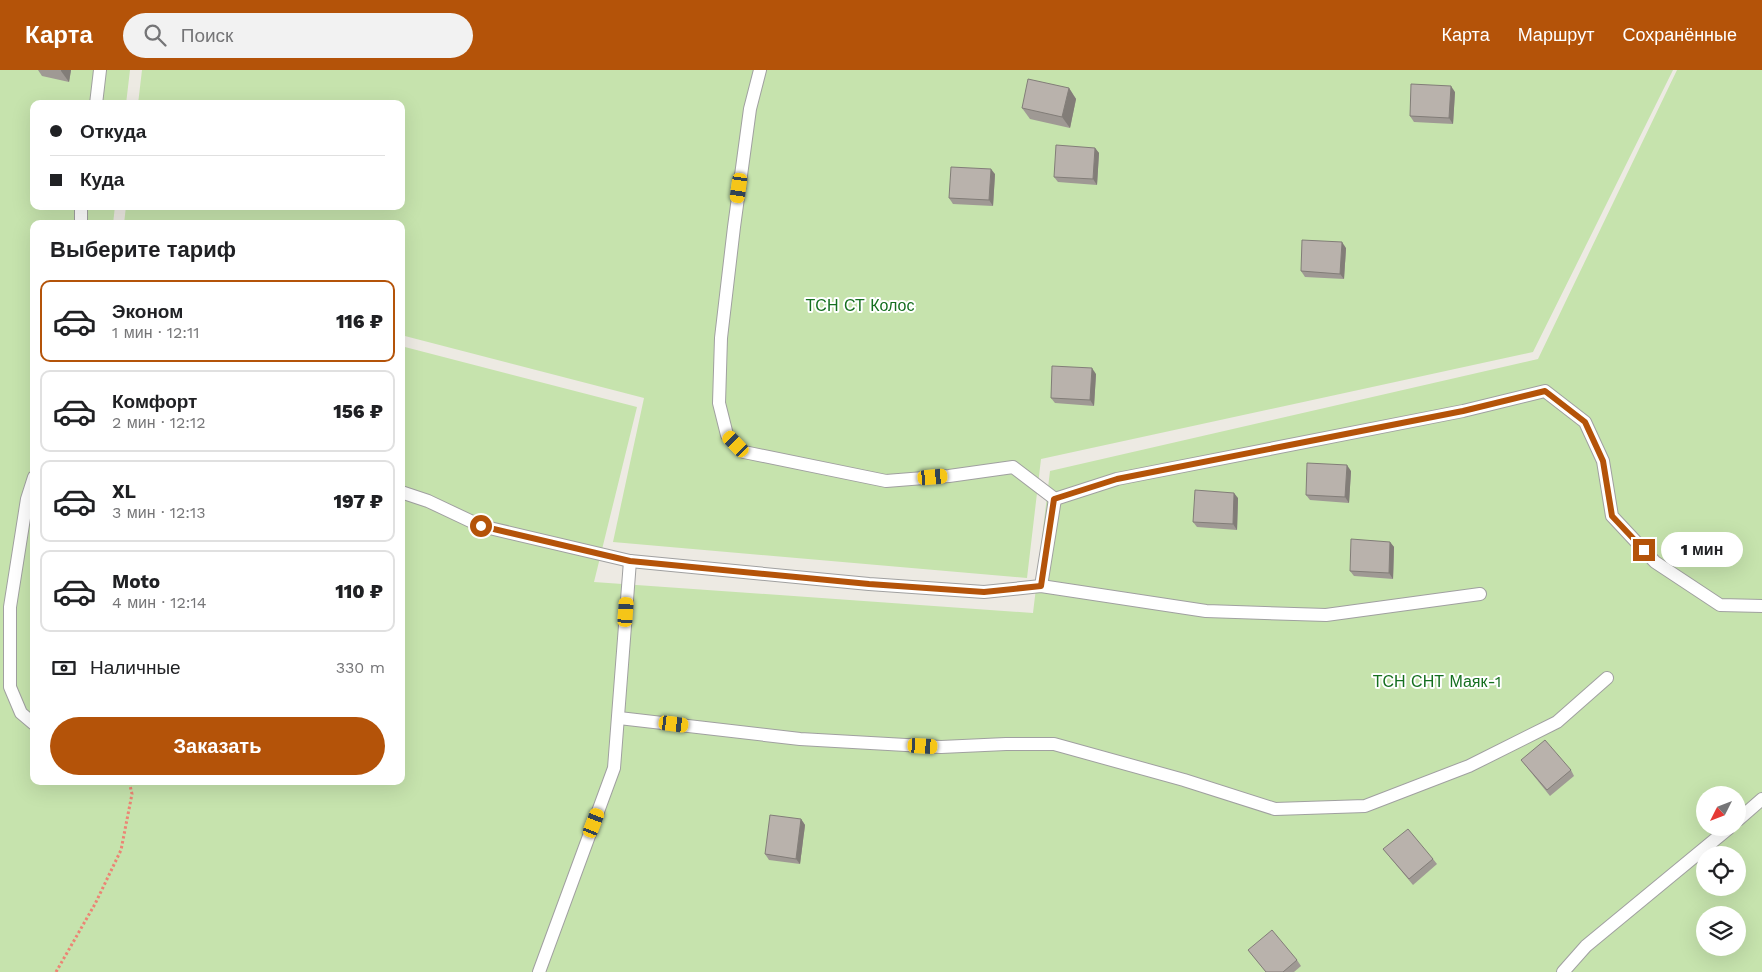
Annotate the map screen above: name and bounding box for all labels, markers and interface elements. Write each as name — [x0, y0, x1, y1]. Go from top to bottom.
search box — [123, 13, 473, 58]
text: Карта — [25, 21, 93, 49]
icon: search — [141, 21, 169, 49]
text: Поиск — [181, 24, 233, 47]
text: Карта — [1442, 24, 1490, 45]
text: Маршрут — [1518, 24, 1594, 45]
text: Сохранённые — [1622, 24, 1737, 45]
text: Откуда — [80, 120, 146, 143]
text: Куда — [80, 168, 124, 191]
car — [729, 172, 748, 204]
text: Выберите тариф — [50, 237, 236, 262]
park label: ТСН СТ Колос — [806, 296, 914, 315]
icon: car — [52, 299, 97, 344]
text: Эконом — [112, 300, 183, 323]
text: 116 ₽ — [336, 310, 383, 333]
text: 1 мин · 12:11 — [112, 323, 199, 342]
icon: car — [52, 389, 97, 434]
text: Комфорт — [112, 390, 197, 413]
text: 156 ₽ — [333, 400, 383, 423]
text: 2 мин · 12:12 — [112, 413, 206, 432]
car — [720, 428, 751, 460]
car — [917, 468, 948, 486]
icon: car — [52, 479, 97, 524]
text: XL — [112, 480, 136, 503]
text: 197 ₽ — [333, 490, 383, 513]
text: 3 мин · 12:13 — [112, 503, 206, 522]
route start — [470, 515, 492, 537]
callout: 1 мин — [1662, 532, 1744, 568]
route end — [1633, 539, 1655, 561]
text: 1 мин — [1681, 540, 1723, 559]
icon: car — [52, 569, 97, 614]
text: Moto — [112, 570, 160, 593]
text: 110 ₽ — [335, 580, 383, 603]
text: 4 мин · 12:14 — [112, 593, 207, 612]
car — [617, 597, 634, 627]
icon: cash — [50, 654, 78, 682]
text: Наличные — [90, 656, 181, 679]
text: 330 m — [336, 658, 385, 677]
park label: ТСН СНТ Маяк-1 — [1373, 672, 1501, 691]
car — [658, 715, 689, 733]
button: Заказать — [50, 717, 385, 775]
car — [907, 738, 938, 754]
north arrow — [1696, 786, 1746, 836]
map controls — [1696, 786, 1746, 956]
car — [581, 806, 606, 840]
button: locate — [1696, 846, 1746, 896]
button: layers — [1696, 906, 1746, 956]

